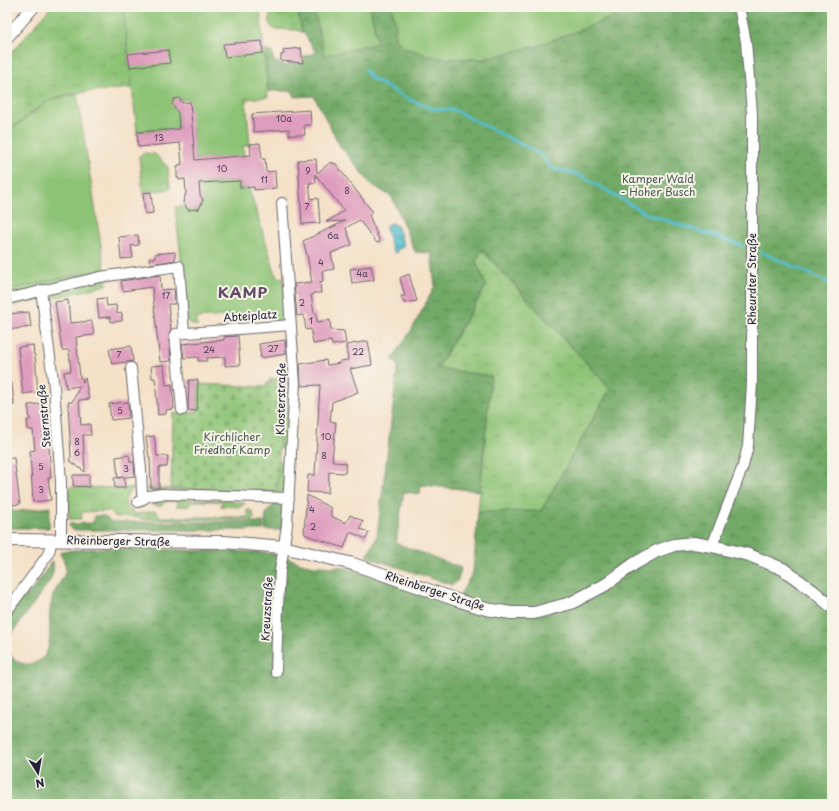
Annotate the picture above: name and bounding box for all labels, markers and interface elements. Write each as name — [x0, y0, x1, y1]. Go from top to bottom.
house number: 10a — [276, 111, 293, 125]
house number: 13 — [154, 130, 164, 144]
house number: 10 — [217, 161, 228, 175]
house number: 9 — [305, 163, 311, 177]
park label: Kamper Wald - Hoher Busch — [621, 170, 696, 200]
house number: 11 — [260, 172, 268, 186]
house number: 8 — [344, 183, 350, 197]
house number: 7 — [304, 199, 310, 213]
house number: 6a — [327, 228, 339, 242]
street label: Rheurdter Straße — [743, 233, 760, 325]
house number: 4 — [318, 255, 324, 269]
house number: 4a — [356, 266, 368, 280]
district label: KAMP — [218, 280, 268, 303]
house number: 17 — [162, 288, 171, 302]
house number: 2 — [299, 295, 305, 309]
street label: Abteiplatz — [223, 305, 277, 326]
house number: 1 — [309, 313, 313, 327]
house number: 27 — [267, 341, 279, 355]
house number: 24 — [203, 342, 215, 356]
house number: 22 — [352, 344, 364, 358]
house number: 7 — [116, 347, 122, 361]
street label: Klosterstraße — [271, 363, 290, 435]
street label: Sternstraße — [32, 383, 55, 449]
house number: 5 — [117, 403, 123, 417]
park label: Kirchlicher Friedhof Kamp — [194, 428, 271, 458]
house number: 10 — [321, 429, 332, 443]
house number: 8 — [74, 434, 80, 448]
house number: 6 — [74, 445, 80, 459]
house number: 8 — [321, 448, 327, 462]
house number: 5 — [38, 459, 44, 473]
house number: 3 — [123, 461, 129, 475]
house number: 3 — [38, 482, 44, 496]
house number: 4 — [309, 502, 315, 516]
house number: 2 — [310, 519, 316, 533]
street label: Rheinberger Straße — [66, 531, 170, 550]
street label: Rheinberger Straße — [383, 566, 488, 615]
street label: Kreuzstraße — [256, 576, 277, 642]
north arrow — [18, 753, 58, 793]
text: N — [34, 774, 46, 793]

